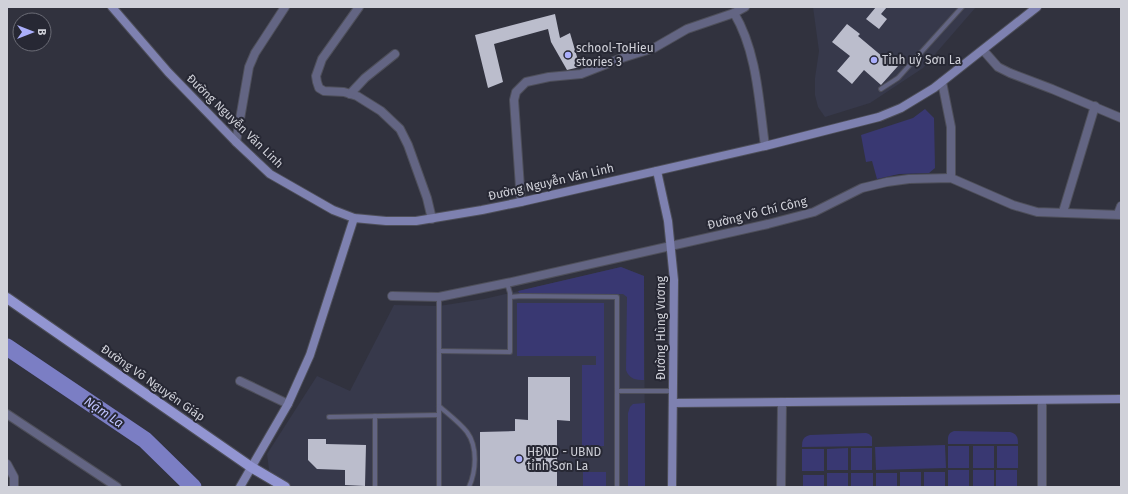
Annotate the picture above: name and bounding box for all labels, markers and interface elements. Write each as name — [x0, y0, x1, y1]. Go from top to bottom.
north arrow — [12, 12, 52, 52]
text: B — [35, 29, 48, 36]
place label: school-ToHieu stories 3 — [576, 41, 654, 69]
marker: school-ToHieu stories 3 — [563, 50, 573, 60]
place label: Tỉnh uỷ Sơn La — [882, 53, 961, 67]
marker: Tỉnh uỷ Sơn La — [869, 55, 879, 65]
street label: Đường Nguyễn Văn Linh — [184, 71, 287, 171]
street label: Đường Nguyễn Văn Linh — [486, 160, 615, 203]
street label: Đường Võ Chí Công — [706, 194, 809, 232]
street label: Đường Hùng Vương — [654, 275, 668, 380]
street label: Đường Võ Nguyên Giáp — [98, 342, 208, 424]
water label: Nậm La — [82, 393, 126, 431]
place label: HĐND - UBND tỉnh Sơn La — [527, 445, 602, 473]
marker: HĐND - UBND tỉnh Sơn La — [514, 454, 524, 464]

